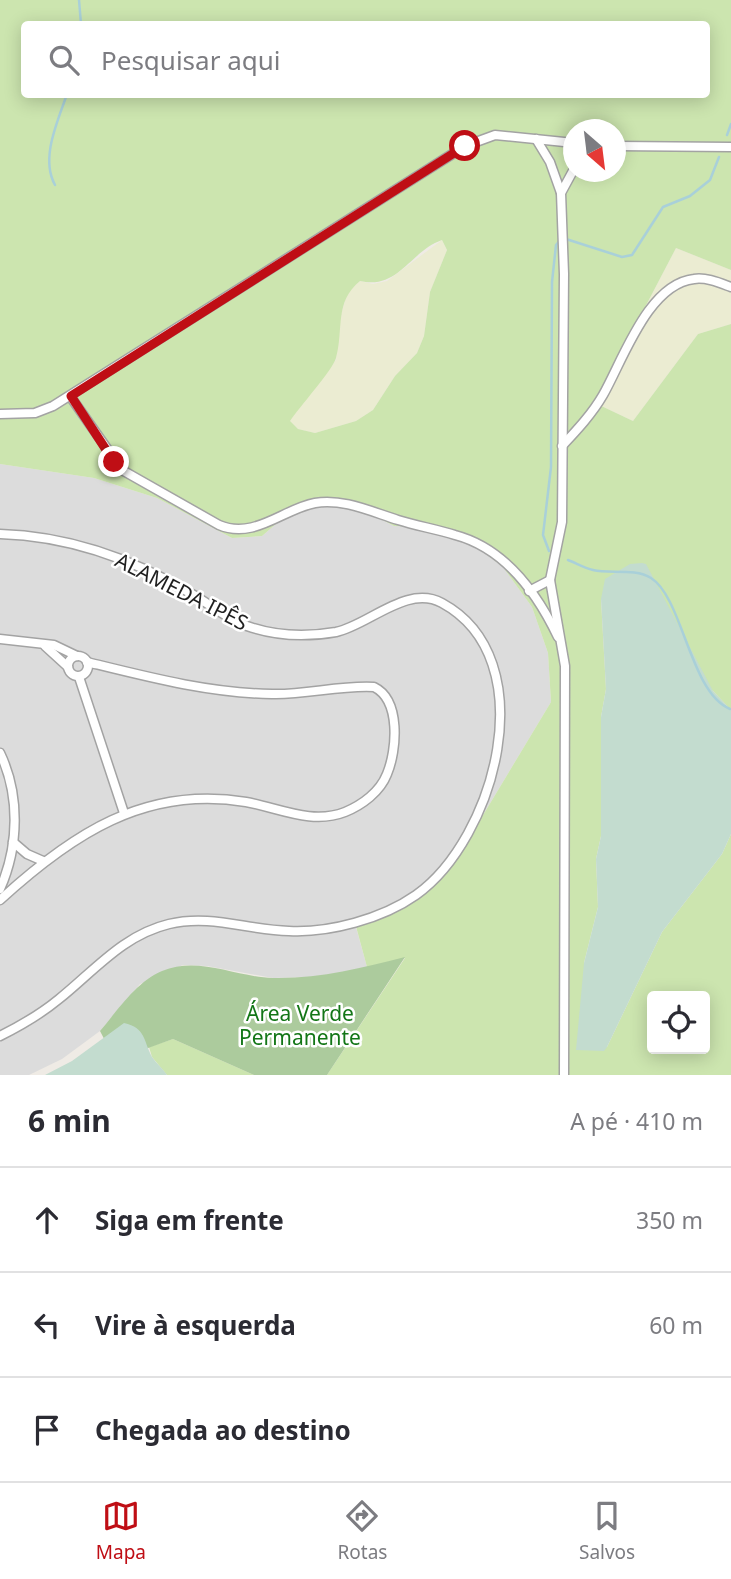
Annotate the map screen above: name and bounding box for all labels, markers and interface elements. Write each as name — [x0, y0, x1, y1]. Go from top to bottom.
search box — [21, 21, 710, 98]
icon: search — [45, 41, 83, 79]
text: Pesquisar aqui — [101, 42, 281, 78]
north arrow — [563, 119, 626, 182]
route start — [449, 130, 480, 161]
route end — [98, 446, 129, 477]
street label: ALAMEDA IPÊS — [111, 546, 253, 636]
map controls — [647, 991, 710, 1054]
button: locate — [647, 991, 710, 1054]
park label: Área Verde Permanente — [239, 999, 361, 1051]
text: 6 min — [28, 1100, 111, 1141]
text: A pé · 410 m — [570, 1105, 703, 1137]
icon: ahead — [28, 1201, 66, 1239]
text: Siga em frente — [95, 1202, 284, 1238]
text: 350 m — [636, 1204, 703, 1236]
icon: left — [28, 1306, 66, 1344]
text: Vire à esquerda — [95, 1307, 296, 1343]
text: 60 m — [649, 1309, 703, 1341]
icon: arrive — [28, 1411, 66, 1449]
text: Chegada ao destino — [95, 1412, 351, 1448]
tab: Mapa — [96, 1497, 146, 1565]
tab: Rotas — [338, 1497, 387, 1565]
tab: Salvos — [579, 1497, 635, 1565]

